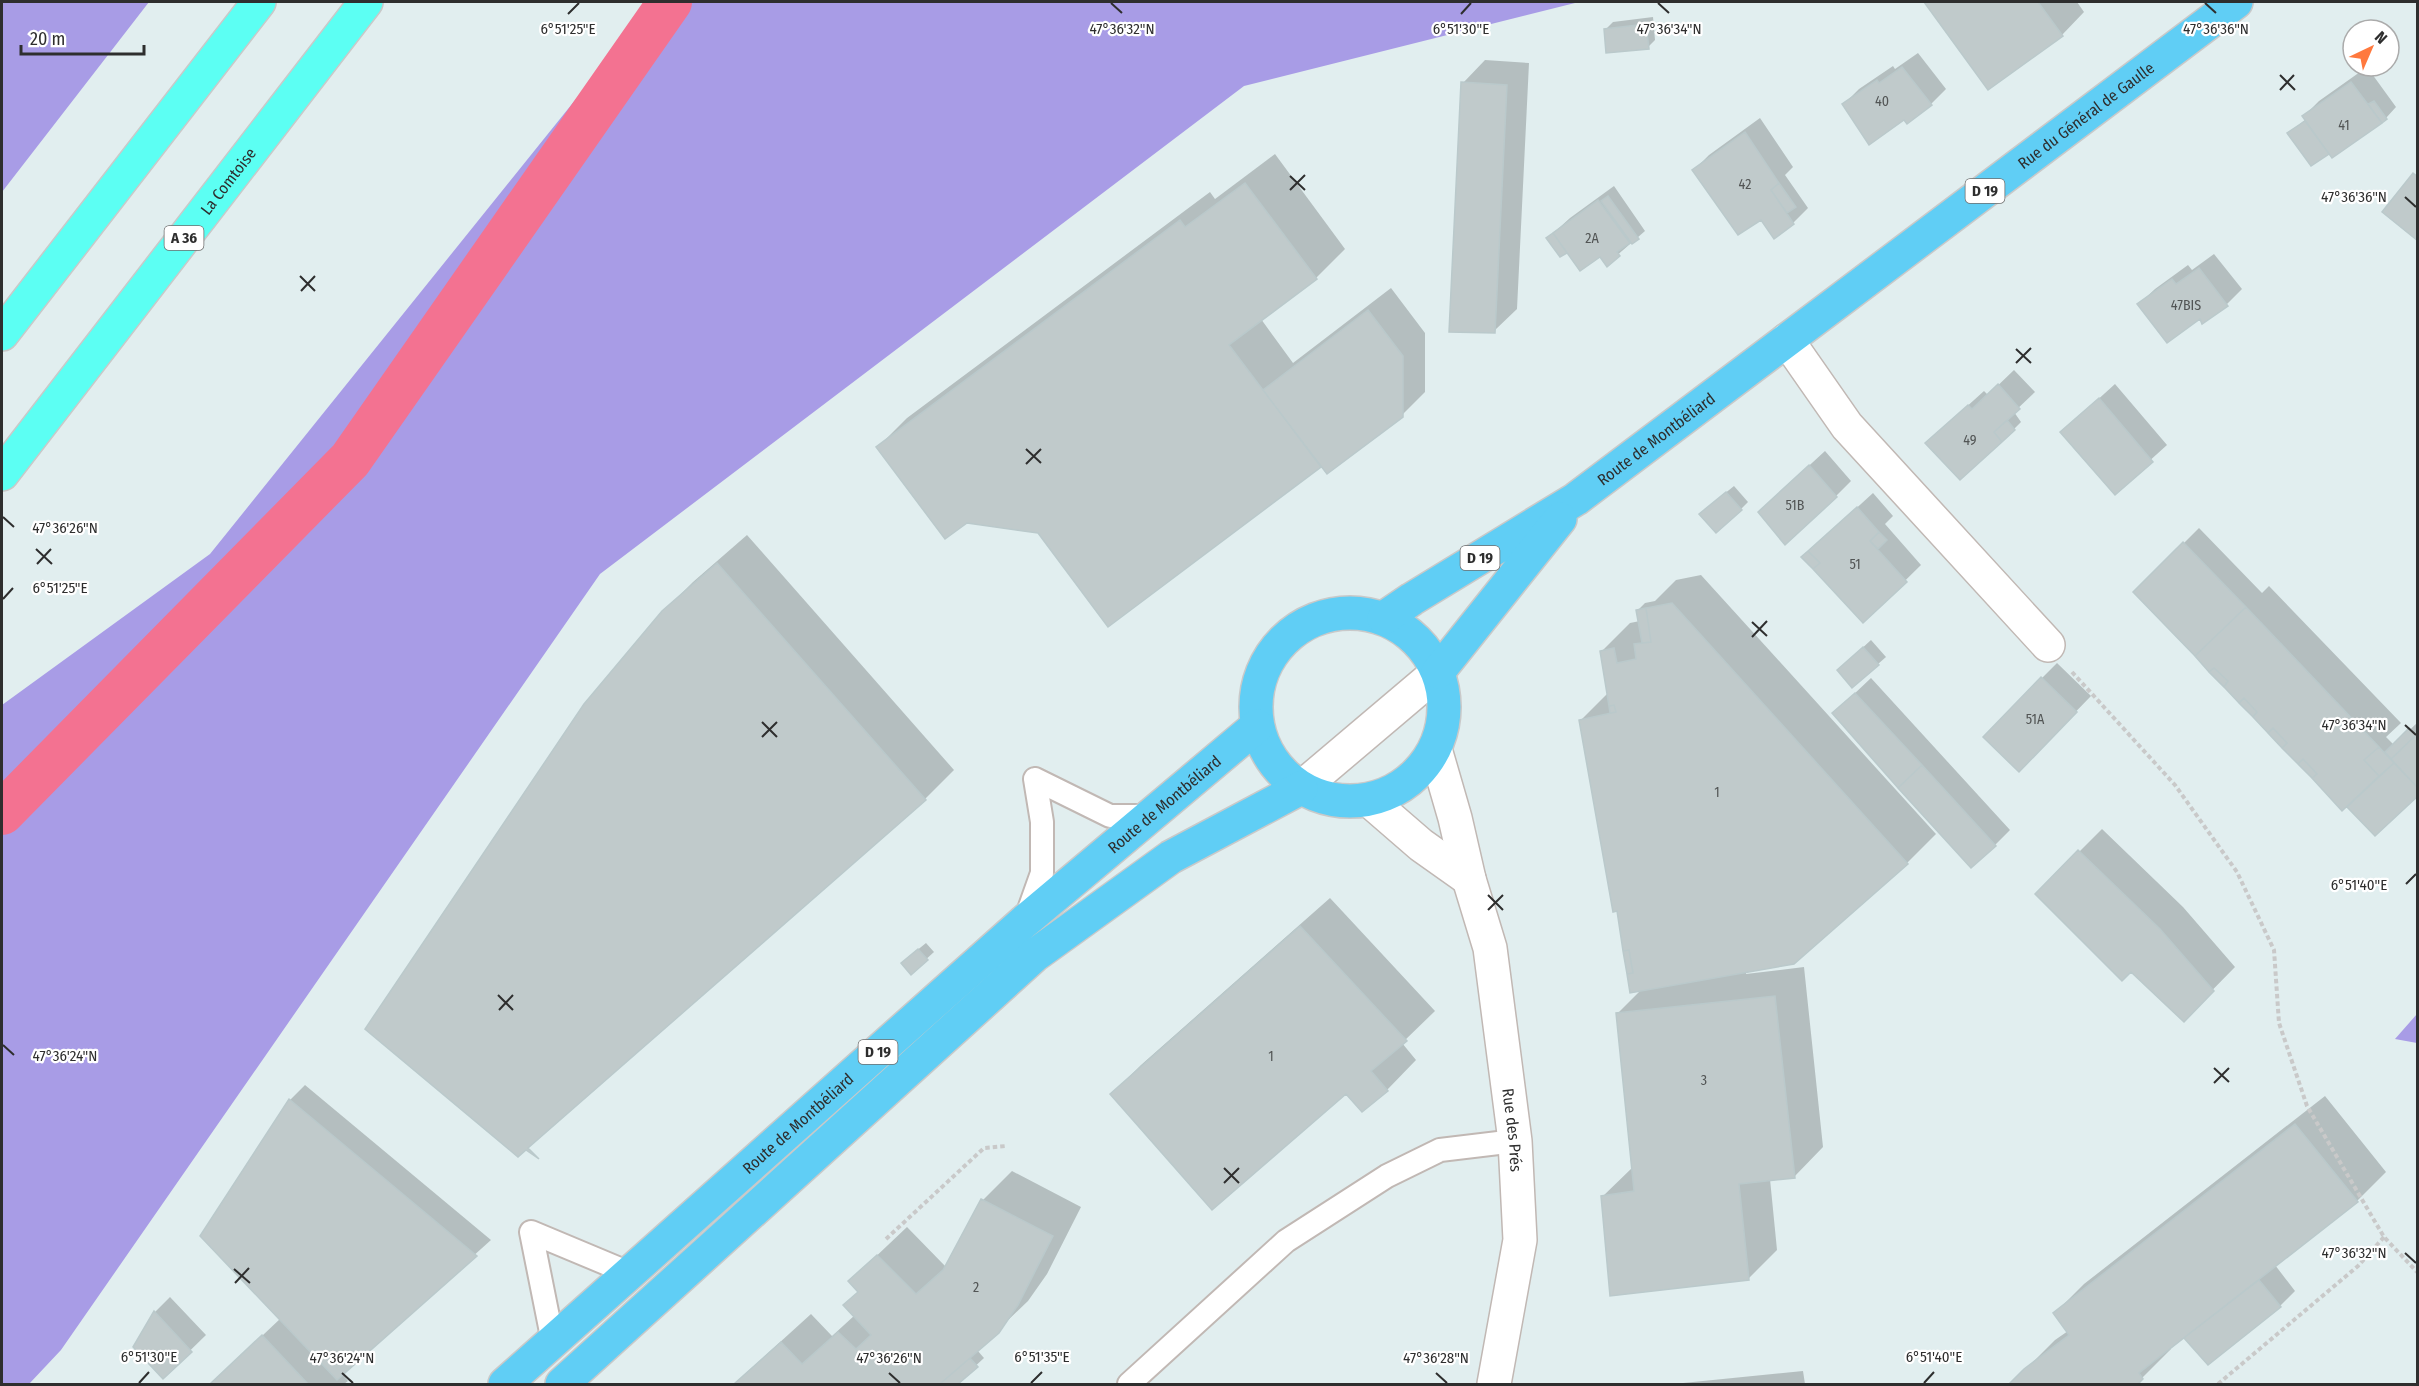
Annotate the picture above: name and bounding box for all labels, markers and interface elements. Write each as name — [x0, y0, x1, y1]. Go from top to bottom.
scale bar — [21, 18, 144, 56]
north arrow — [2341, 18, 2401, 78]
text: 6°51'25"E — [540, 20, 596, 38]
text: 47°36'32"N — [1089, 20, 1155, 38]
text: 6°51'30"E — [1433, 20, 1489, 38]
text: 47°36'34"N — [1636, 20, 1702, 38]
text: 47°36'36"N — [2183, 20, 2249, 38]
text: N — [2371, 27, 2391, 48]
text: 20 m — [30, 28, 65, 50]
street label: Rue du Général de Gaulle — [2014, 58, 2158, 173]
house number: 40 — [1875, 93, 1889, 110]
house number: 41 — [2338, 117, 2350, 134]
street label: La Comtoise — [197, 144, 260, 219]
house number: 42 — [1739, 176, 1751, 193]
road number: D 19 — [1966, 179, 2004, 203]
text: 47°36'36"N — [2321, 188, 2387, 206]
road number: A 36 — [164, 226, 204, 250]
house number: 2A — [1585, 230, 1599, 247]
house number: 47BIS — [2171, 297, 2201, 314]
street label: Route de Montbéliard — [1594, 389, 1719, 489]
house number: 49 — [1963, 432, 1977, 449]
house number: 51B — [1786, 497, 1805, 514]
text: 47°36'26"N — [32, 519, 98, 537]
road number: D 19 — [1460, 546, 1500, 570]
house number: 51 — [1849, 556, 1861, 573]
text: 6°51'25"E — [32, 579, 88, 597]
house number: 51A — [2026, 711, 2045, 728]
text: 47°36'34"N — [2321, 716, 2387, 734]
street label: Route de Montbéliard — [1104, 752, 1225, 857]
house number: 1 — [1714, 784, 1720, 801]
text: 6°51'40"E — [2331, 876, 2387, 894]
road number: D 19 — [858, 1040, 898, 1064]
text: 47°36'24"N — [33, 1047, 97, 1065]
house number: 1 — [1268, 1048, 1274, 1065]
street label: Route de Montbéliard — [739, 1069, 857, 1178]
house number: 3 — [1701, 1072, 1707, 1089]
street label: Rue des Prés — [1498, 1087, 1526, 1172]
text: 47°36'32"N — [2321, 1244, 2387, 1262]
house number: 2 — [973, 1279, 979, 1296]
text: 6°51'30"E — [121, 1348, 177, 1366]
text: 6°51'35"E — [1014, 1348, 1070, 1366]
text: 6°51'40"E — [1906, 1348, 1962, 1366]
text: 47°36'24"N — [310, 1349, 374, 1367]
text: 47°36'26"N — [856, 1349, 922, 1367]
text: 47°36'28"N — [1403, 1349, 1469, 1367]

